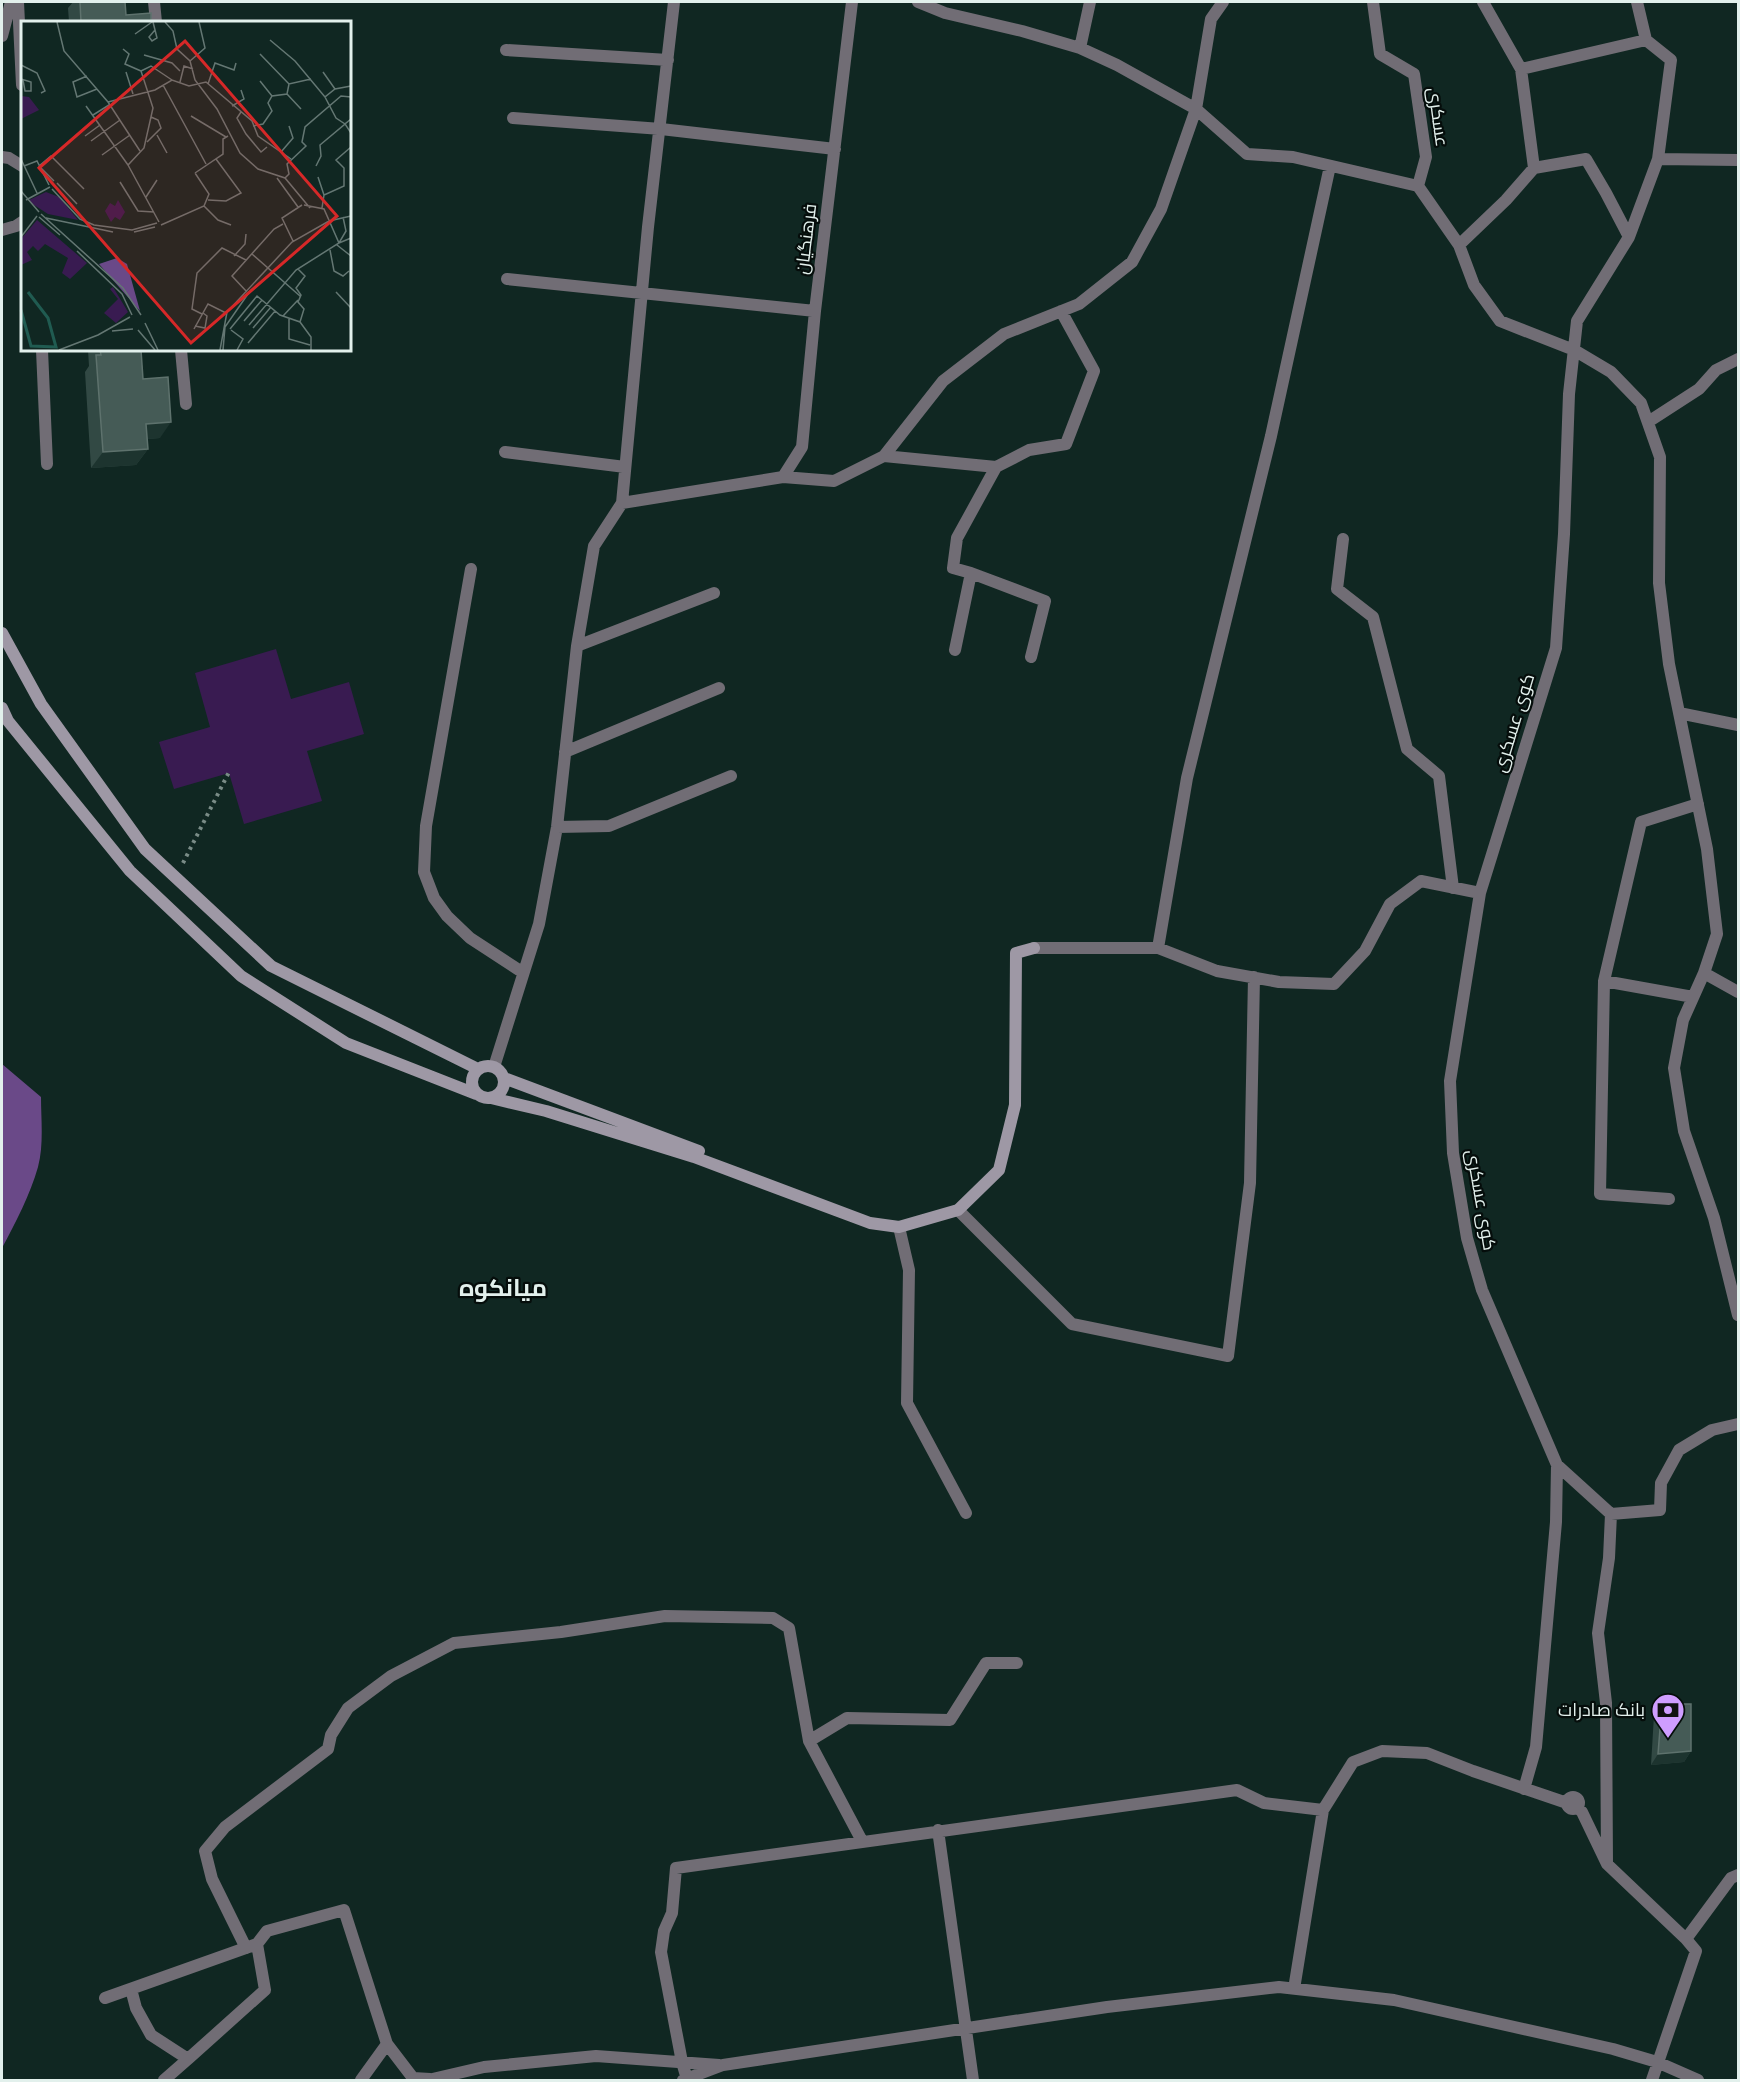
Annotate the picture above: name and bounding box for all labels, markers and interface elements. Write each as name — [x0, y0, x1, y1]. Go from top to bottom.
inset map — [21, 21, 351, 351]
street label: عسکری — [1423, 86, 1454, 148]
street label: فرهنگیان — [790, 202, 821, 276]
street label: کوی عسکری — [1488, 671, 1539, 775]
street label: کوی عسکری — [1461, 1148, 1502, 1252]
district label: میانکوه — [459, 1272, 547, 1302]
bank icon: بانک صادرات — [1650, 1692, 1686, 1739]
place label: بانک صادرات — [1558, 1698, 1645, 1721]

